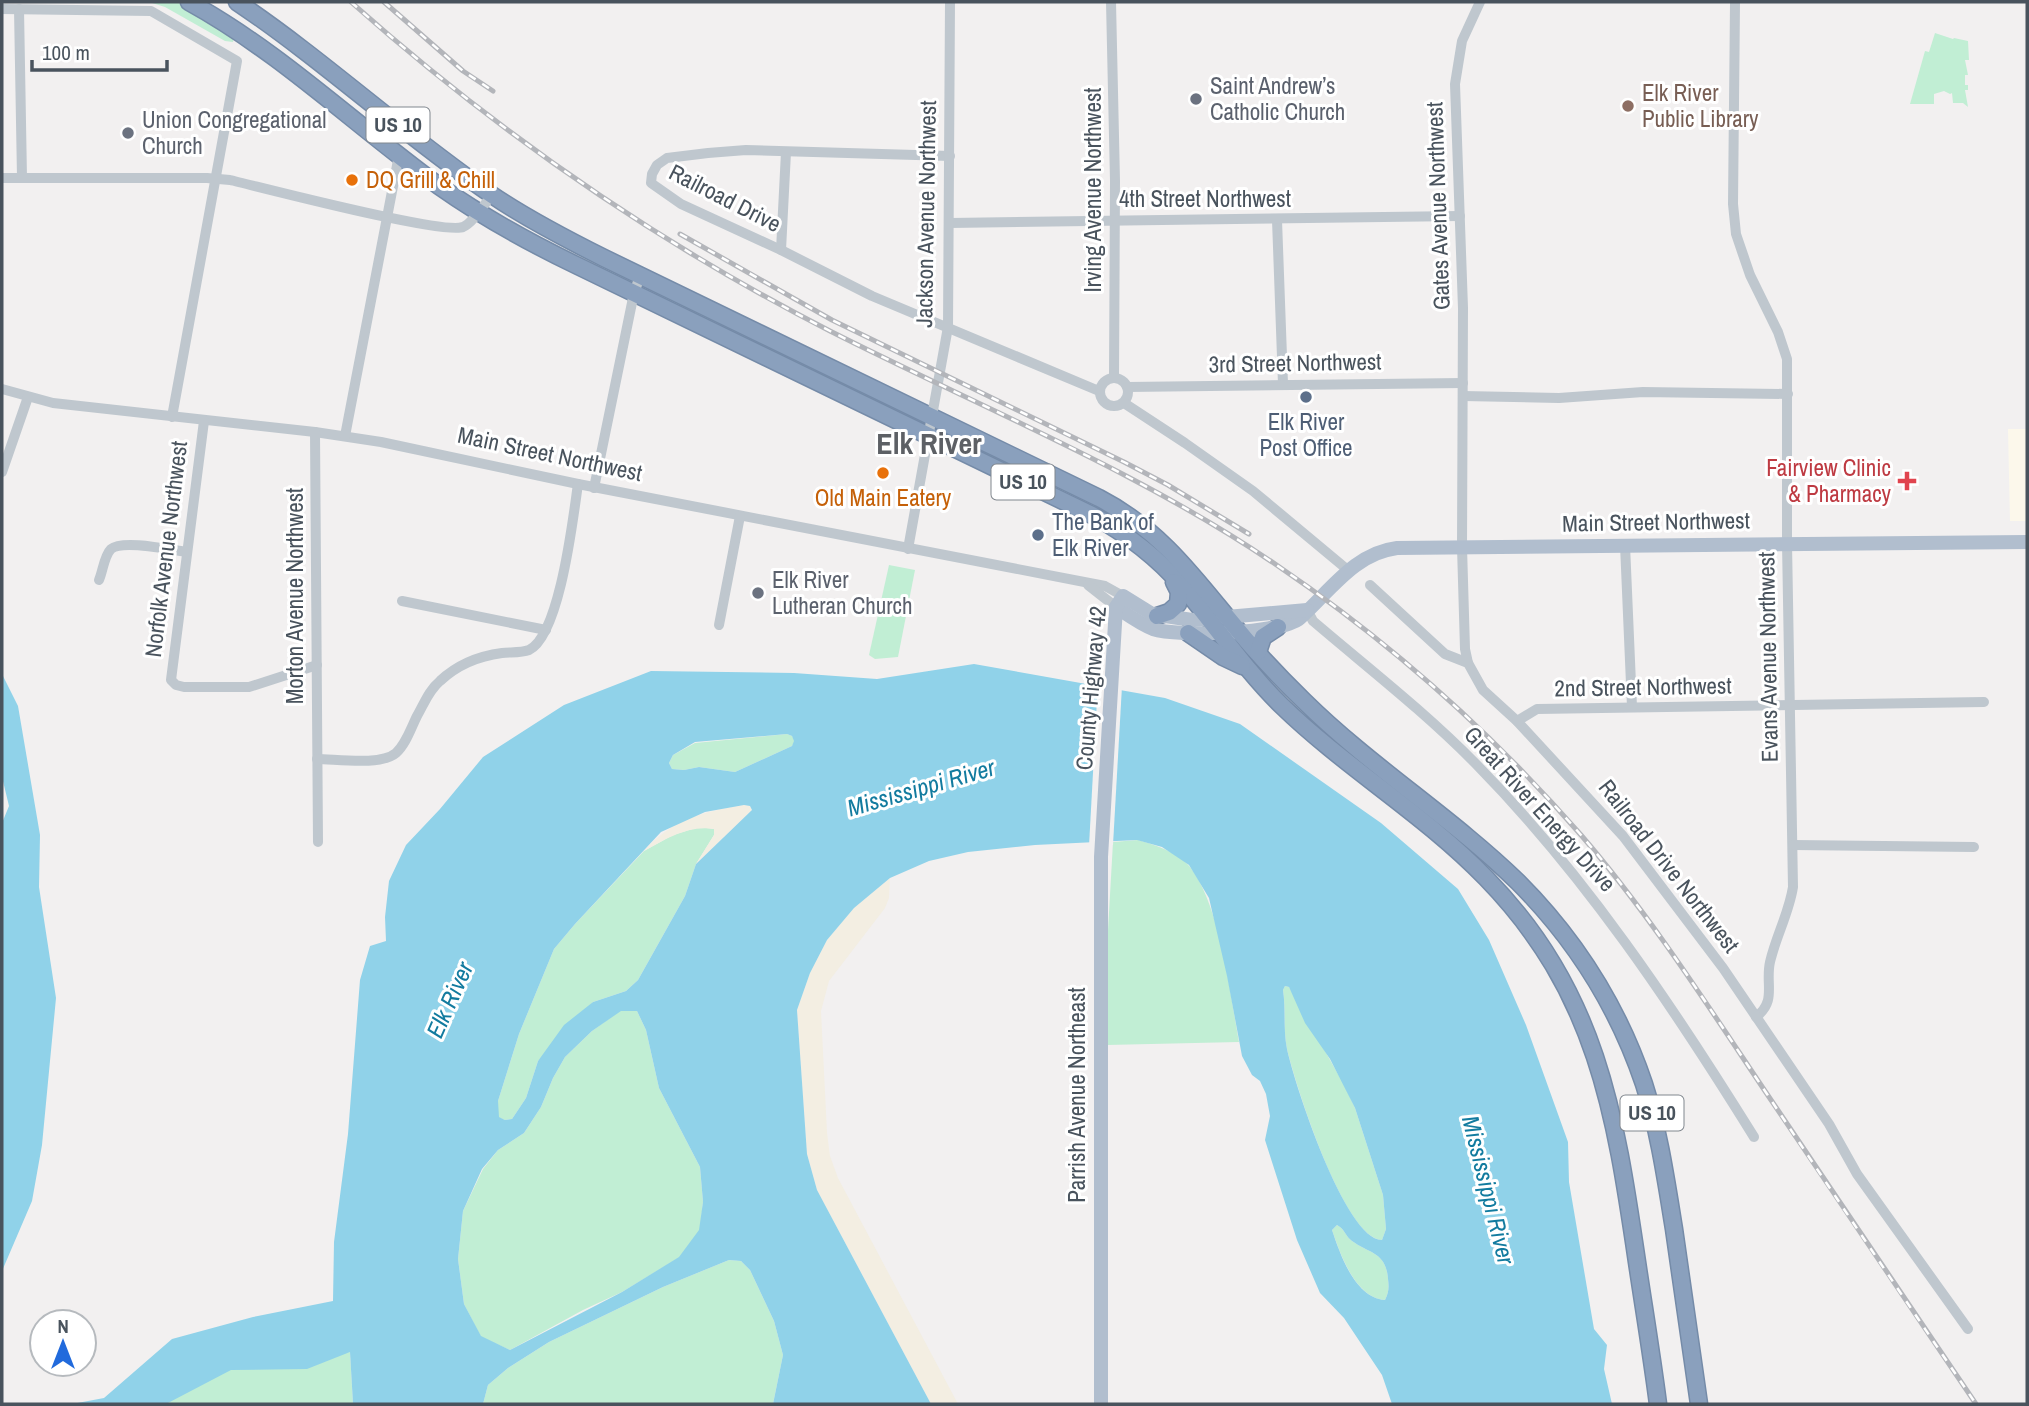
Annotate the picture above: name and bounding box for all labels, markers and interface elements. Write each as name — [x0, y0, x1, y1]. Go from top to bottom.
scale bar — [32, 28, 166, 72]
text: 100 m — [42, 38, 90, 67]
place label: Saint Andrew’s Catholic Church — [1210, 70, 1345, 127]
place label: Elk River Public Library — [1642, 77, 1759, 134]
street label: Irving Avenue Northwest — [1077, 87, 1108, 293]
marker: Saint Andrew’s Catholic Church — [1188, 91, 1204, 107]
marker: Elk River Public Library — [1620, 98, 1636, 114]
street label: Jackson Avenue Northwest — [908, 100, 943, 328]
street label: Gates Avenue Northwest — [1418, 101, 1457, 311]
place label: Union Congregational Church — [142, 104, 327, 161]
road number: US 10 — [366, 108, 430, 142]
marker: Union Congregational Church — [120, 125, 136, 141]
street label: Railroad Drive — [664, 156, 786, 239]
place label: DQ Grill & Chill — [366, 164, 495, 195]
marker: DQ Grill & Chill — [344, 172, 360, 188]
street label: 4th Street Northwest — [1119, 183, 1291, 214]
street label: 3rd Street Northwest — [1208, 345, 1382, 380]
marker: Elk River Post Office — [1298, 389, 1314, 405]
place label: Elk River Post Office — [1260, 406, 1353, 463]
street label: Main Street Northwest — [455, 419, 645, 488]
district label: Elk River — [876, 423, 982, 463]
street label: Norfolk Avenue Northwest — [137, 439, 194, 659]
place label: Fairview Clinic & Pharmacy — [1766, 452, 1892, 509]
road number: US 10 — [992, 464, 1054, 500]
marker: Old Main Eatery — [875, 465, 891, 481]
marker: Fairview Clinic & Pharmacy — [1897, 471, 1917, 491]
place label: Old Main Eatery — [815, 482, 952, 513]
street label: Morton Avenue Northwest — [279, 488, 310, 704]
street label: Main Street Northwest — [1562, 504, 1750, 539]
place label: The Bank of Elk River — [1052, 506, 1154, 563]
marker: The Bank of Elk River — [1030, 527, 1046, 543]
street label: Evans Avenue Northwest — [1750, 552, 1785, 762]
place label: Elk River Lutheran Church — [772, 564, 912, 621]
marker: Elk River Lutheran Church — [750, 585, 766, 601]
street label: County Highway 42 — [1068, 605, 1113, 771]
street label: 2nd Street Northwest — [1554, 669, 1732, 704]
street label: Great River Energy Drive — [1458, 719, 1623, 898]
water label: Mississippi River — [843, 750, 1000, 823]
street label: Railroad Drive Northwest — [1592, 773, 1747, 959]
water label: Elk River — [418, 955, 481, 1043]
street label: Parrish Avenue Northeast — [1061, 987, 1092, 1203]
road number: US 10 — [1620, 1096, 1684, 1130]
water label: Mississippi River — [1455, 1112, 1523, 1269]
north arrow — [28, 1308, 98, 1378]
text: N — [57, 1313, 69, 1339]

